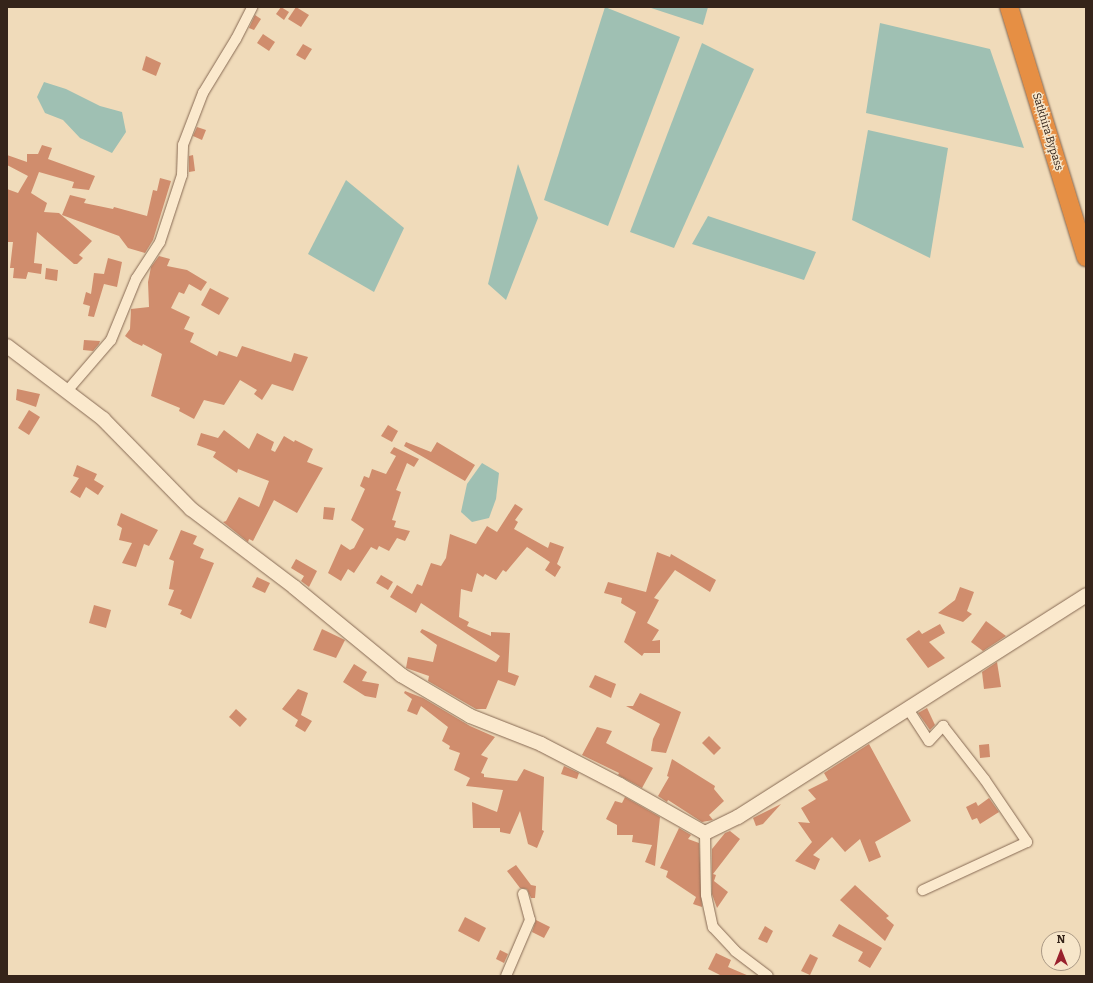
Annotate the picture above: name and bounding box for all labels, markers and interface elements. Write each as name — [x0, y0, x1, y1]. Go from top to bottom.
street label: Satkhira Bypass — [1029, 91, 1065, 173]
north arrow — [1041, 931, 1081, 971]
text: N — [1057, 933, 1065, 946]

